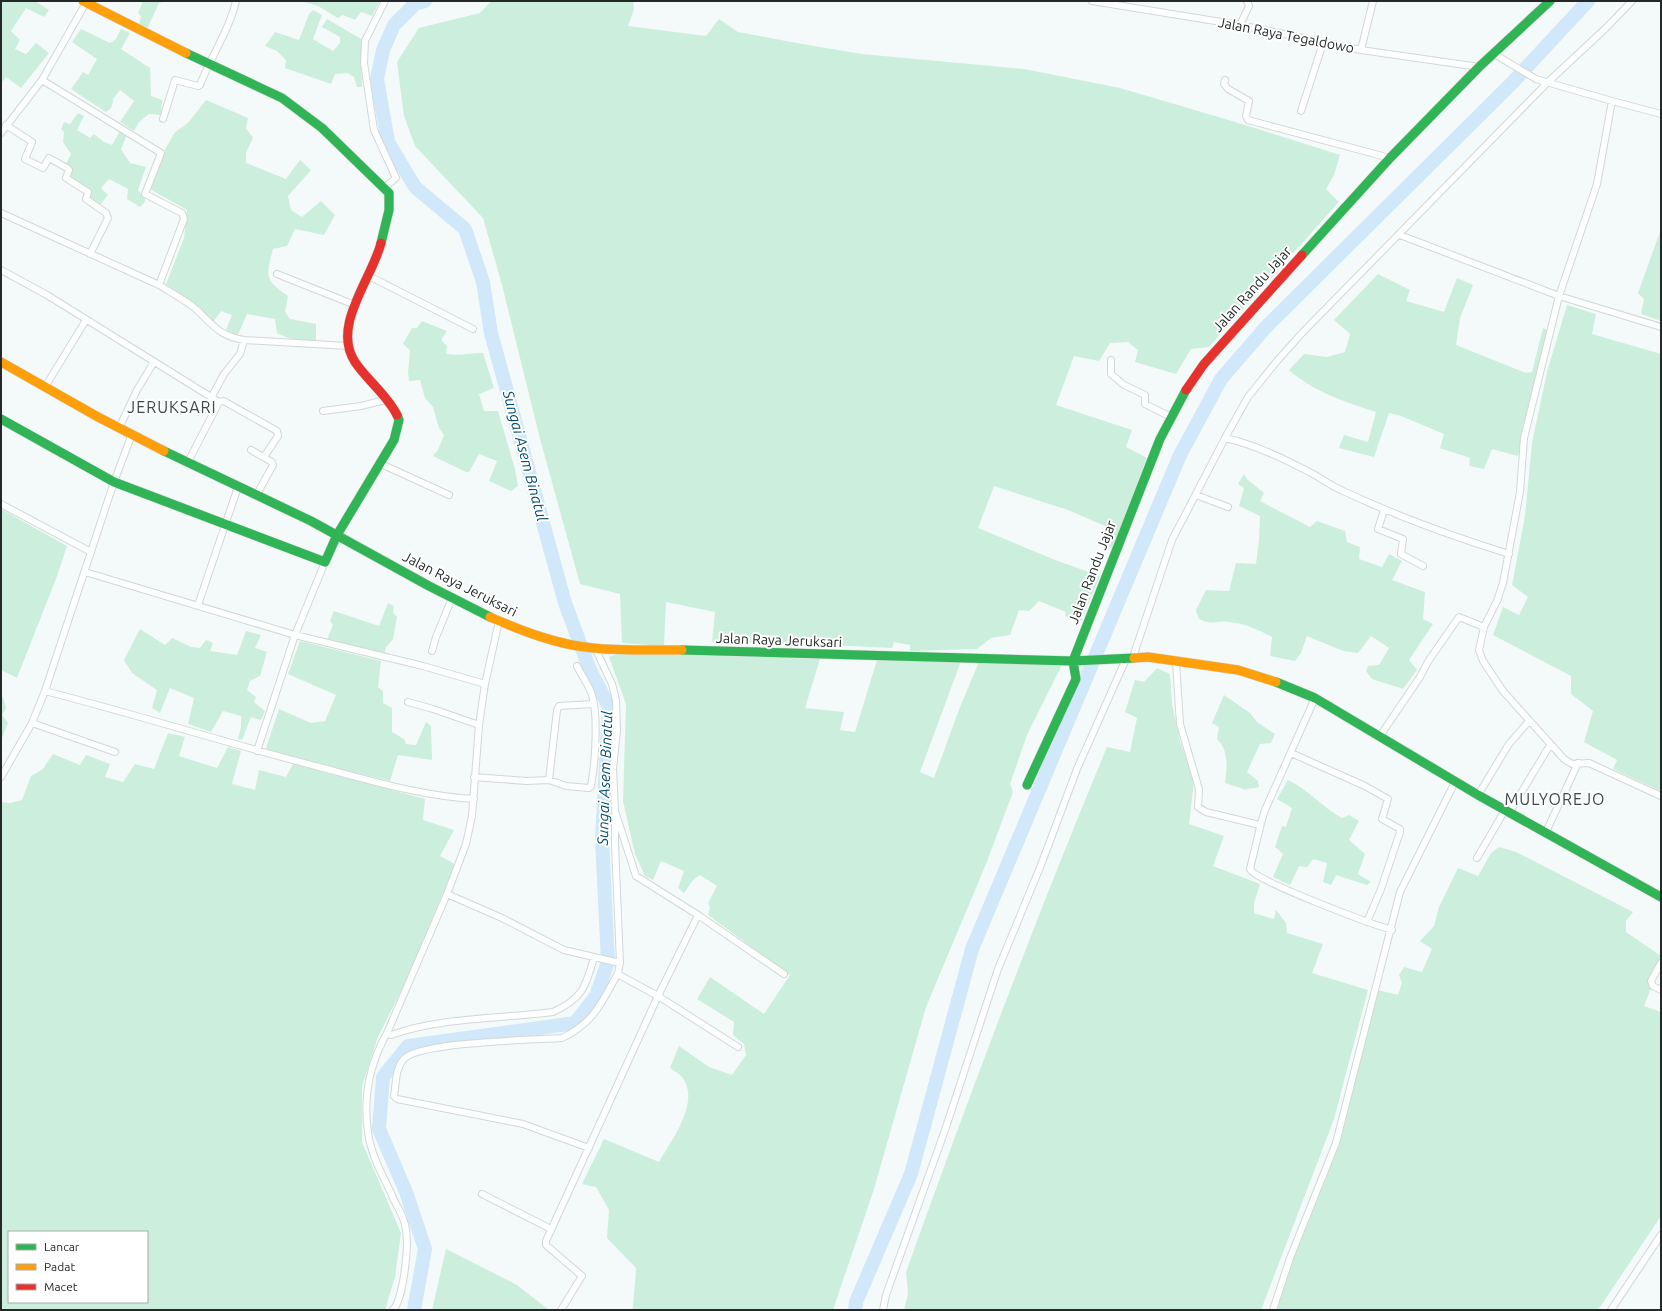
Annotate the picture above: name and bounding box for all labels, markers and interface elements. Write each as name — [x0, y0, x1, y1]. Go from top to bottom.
street label: Jalan Raya Tegaldowo — [1217, 14, 1355, 56]
street label: Jalan Randu Jajar — [1209, 242, 1295, 335]
water label: Sungai Asem Binatul — [500, 388, 551, 524]
district label: JERUKSARI — [127, 398, 217, 416]
street label: Jalan Randu Jajar — [1065, 517, 1119, 626]
street label: Jalan Raya Jeruksari — [400, 548, 520, 620]
street label: Jalan Raya Jeruksari — [716, 630, 842, 650]
water label: Sungai Asem Binatul — [594, 710, 615, 847]
district label: MULYOREJO — [1504, 790, 1606, 808]
legend — [8, 1231, 148, 1303]
text: Lancar — [44, 1240, 80, 1253]
text: Padat — [44, 1260, 75, 1273]
text: Macet — [44, 1280, 78, 1293]

